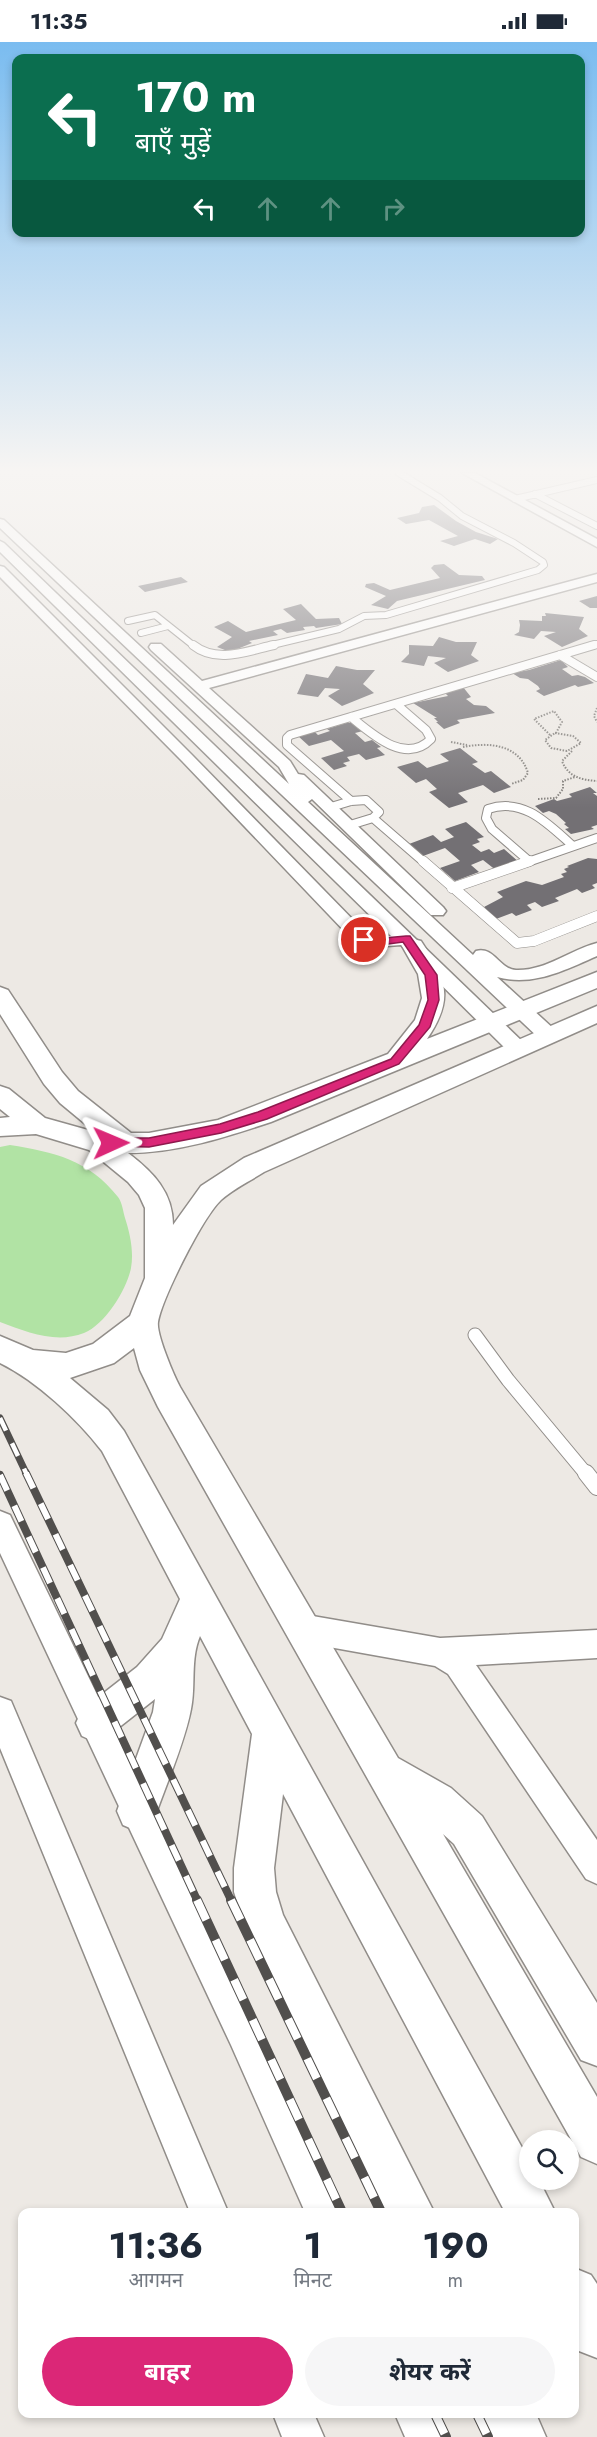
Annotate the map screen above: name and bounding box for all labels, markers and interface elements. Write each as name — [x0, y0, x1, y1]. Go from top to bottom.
text: 11:35 — [30, 5, 87, 37]
text: 170 m — [135, 67, 257, 128]
icon: left — [36, 78, 114, 156]
text: बाएँ मुड़ें — [135, 123, 211, 162]
icon: left — [188, 192, 221, 225]
icon: ahead — [251, 192, 284, 225]
icon: ahead — [314, 192, 347, 225]
icon: right — [377, 192, 410, 225]
pin — [338, 914, 389, 965]
icon: arrive — [347, 923, 380, 956]
position arrow — [79, 1111, 143, 1175]
map controls — [519, 2130, 579, 2190]
button: search — [519, 2130, 579, 2190]
text: 11:36 — [108, 2219, 203, 2271]
text: 1 — [304, 2219, 322, 2271]
text: 190 — [422, 2219, 489, 2271]
text: आगमन — [128, 2266, 183, 2295]
text: मिनट — [294, 2266, 332, 2295]
text: m — [448, 2266, 463, 2295]
button: बाहर — [42, 2337, 293, 2406]
button: शेयर करें — [305, 2337, 555, 2406]

